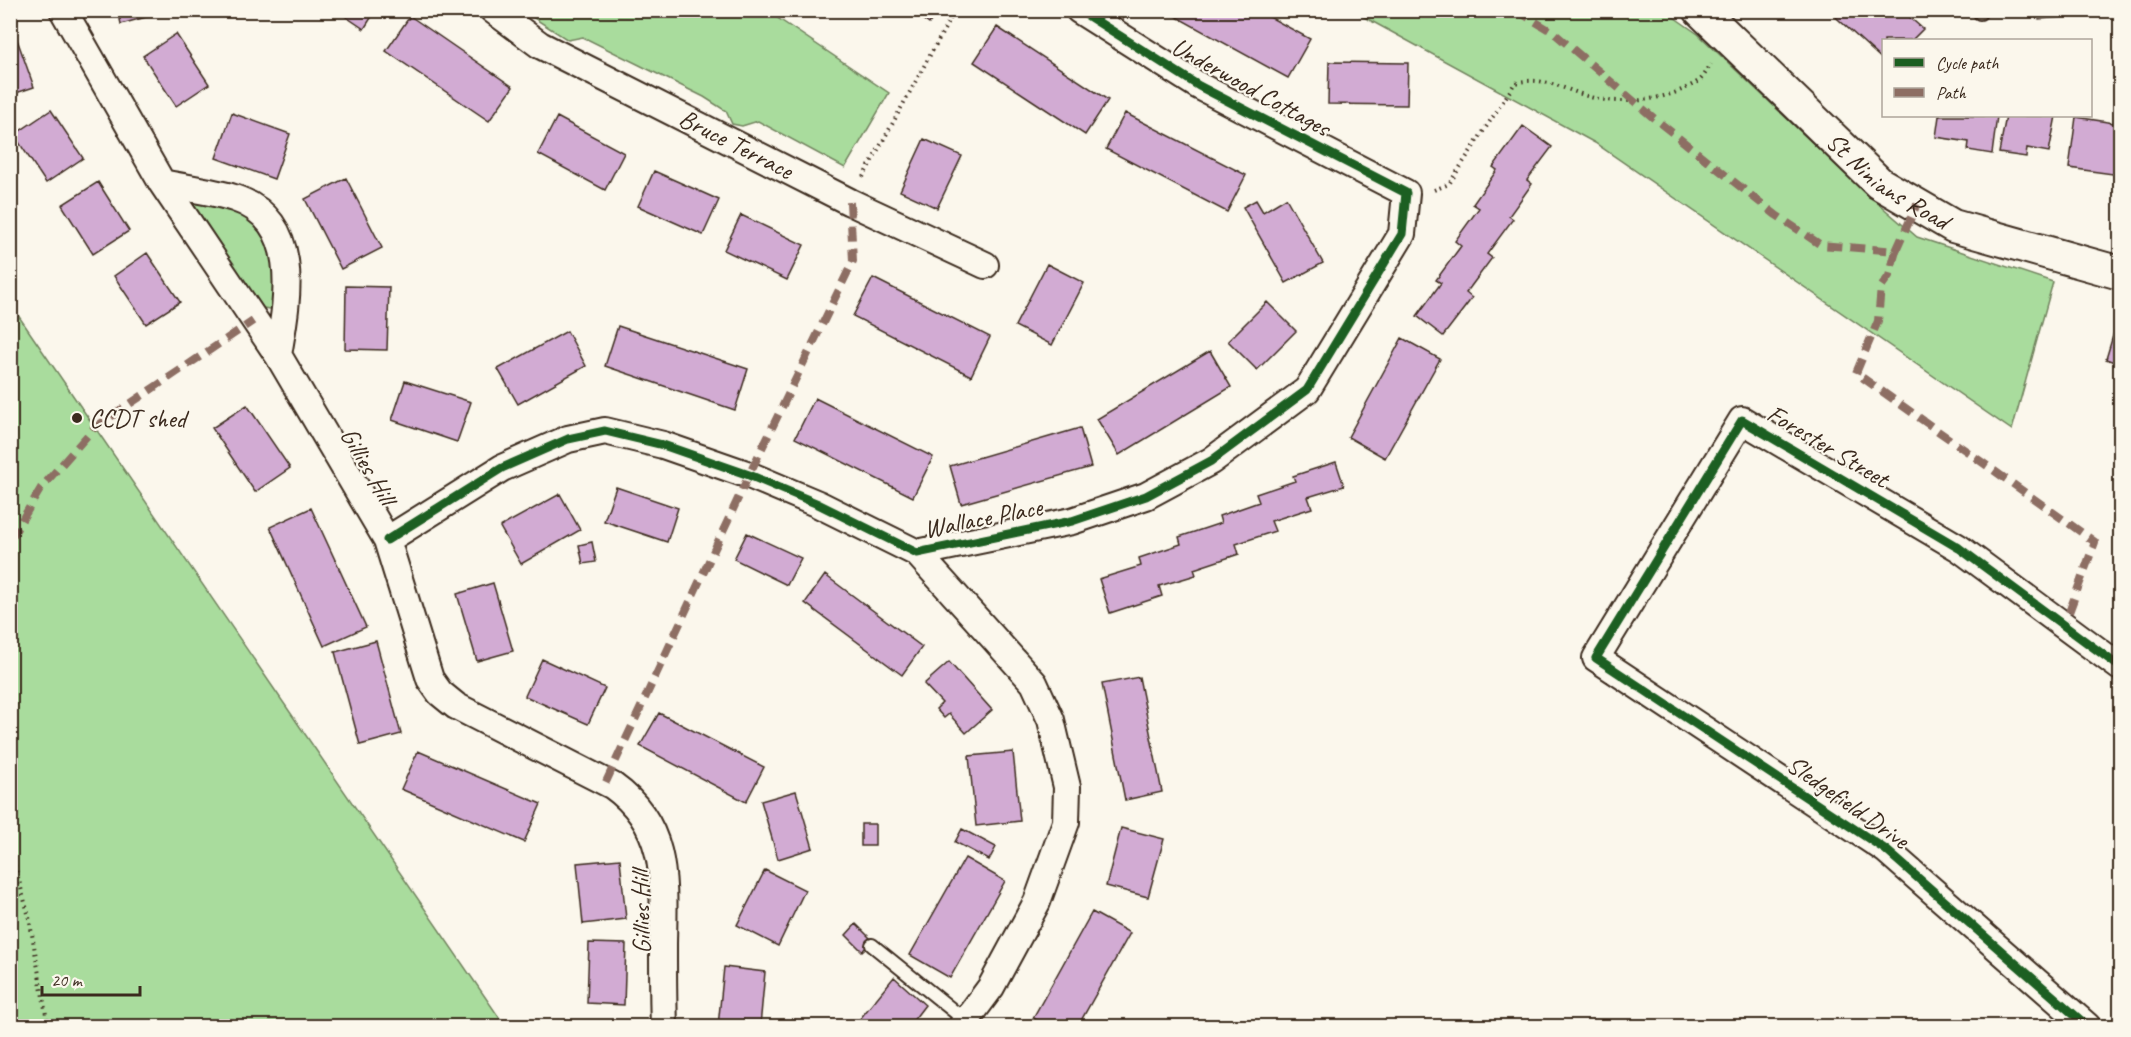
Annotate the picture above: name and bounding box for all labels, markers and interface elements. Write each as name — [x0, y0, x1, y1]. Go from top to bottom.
street label: Underwood Cottages — [1166, 30, 1338, 145]
legend — [1882, 39, 2092, 117]
text: Cycle path — [1936, 52, 1999, 74]
text: Path — [1936, 82, 1966, 104]
street label: Bruce Terrace — [674, 101, 800, 187]
street label: St Ninians Road — [1820, 125, 1959, 239]
street label: Forester Street — [1761, 397, 1897, 496]
place label: CCDT shed — [89, 402, 190, 435]
marker: CCDT shed — [70, 411, 84, 425]
street label: Gillies Hill — [333, 422, 405, 514]
street label: Wallace Place — [921, 490, 1046, 546]
street label: Sledgefield Drive — [1780, 748, 1917, 857]
street label: Gillies Hill — [624, 865, 658, 954]
scale bar — [42, 959, 140, 997]
text: 20 m — [51, 969, 84, 991]

